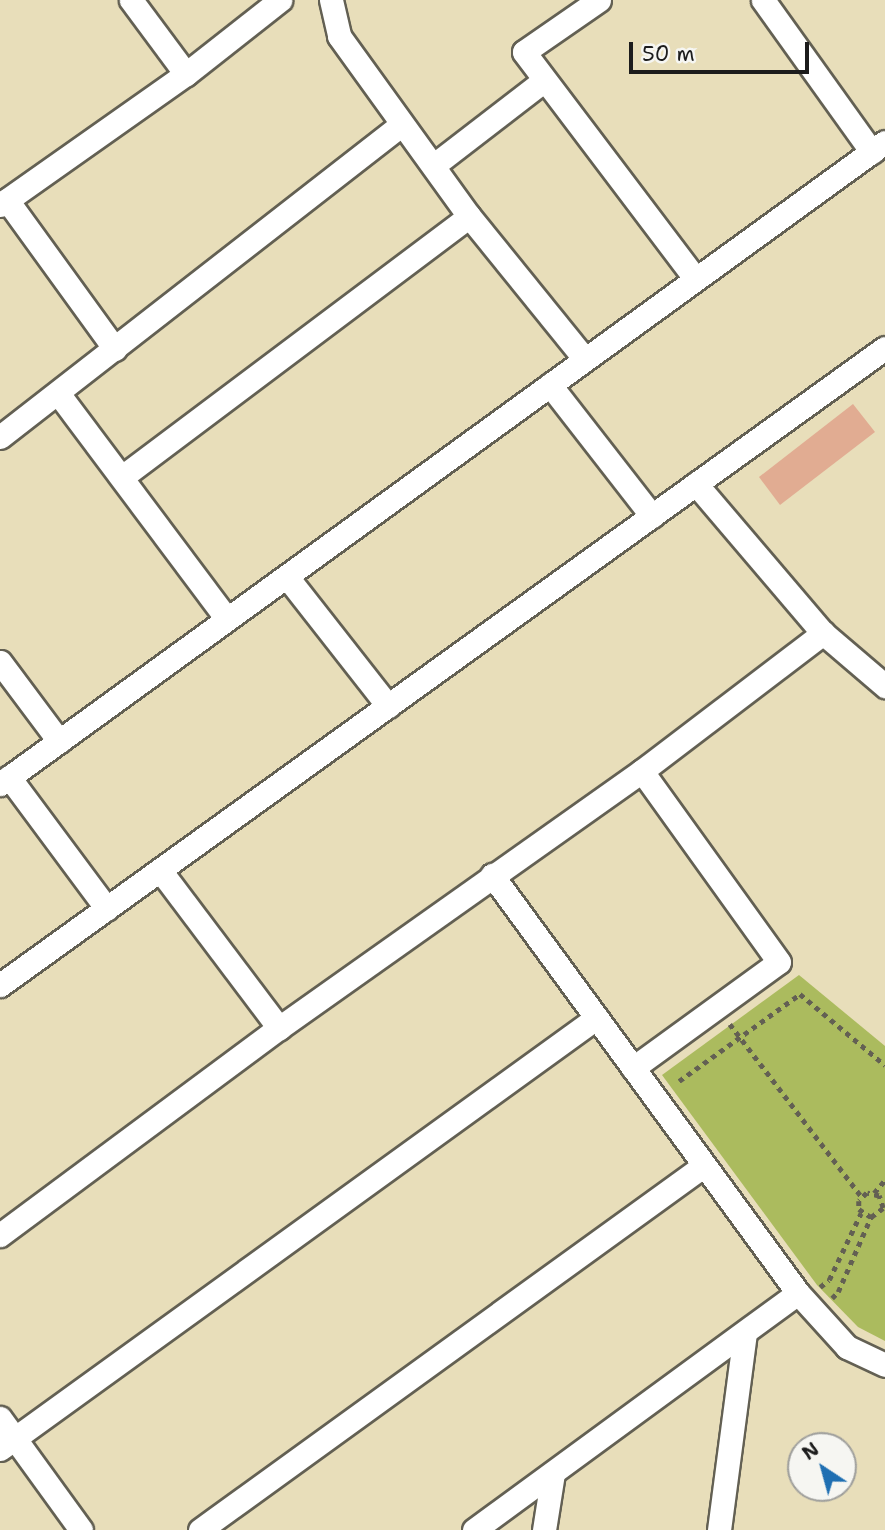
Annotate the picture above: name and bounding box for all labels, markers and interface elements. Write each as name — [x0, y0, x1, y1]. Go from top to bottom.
scale bar — [633, 28, 813, 72]
text: 50 m — [642, 40, 695, 68]
north arrow — [787, 1432, 857, 1502]
text: N — [797, 1437, 824, 1466]

